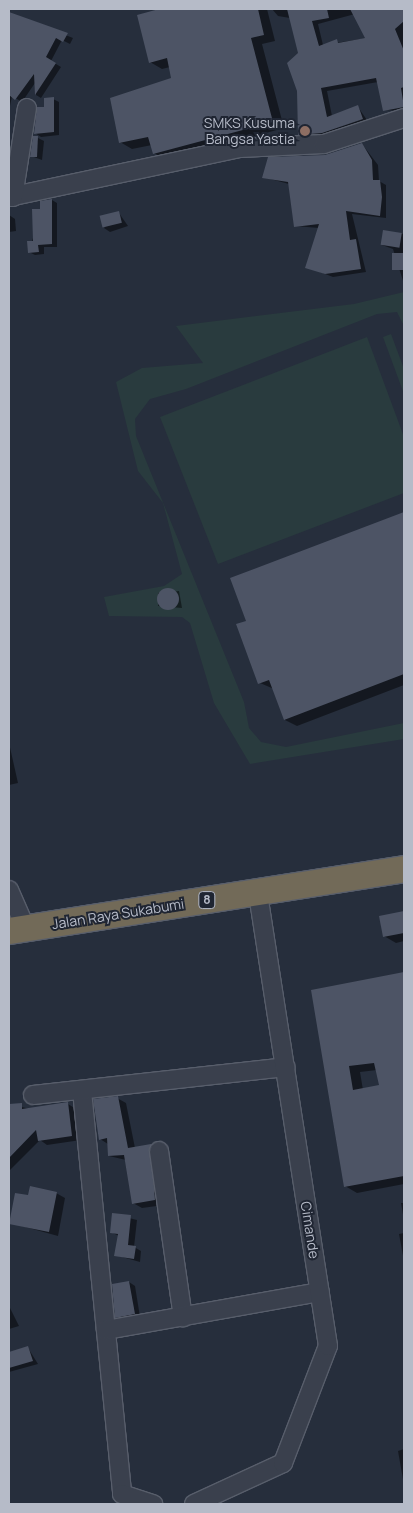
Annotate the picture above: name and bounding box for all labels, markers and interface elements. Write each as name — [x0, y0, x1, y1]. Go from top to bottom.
place label: SMKS Kusuma Bangsa Yastia — [204, 115, 295, 148]
marker: SMKS Kusuma Bangsa Yastia — [299, 125, 311, 137]
road number: 8 — [198, 890, 216, 910]
street label: Jalan Raya Sukabumi — [51, 895, 185, 933]
street label: Cimande — [297, 1200, 323, 1260]

